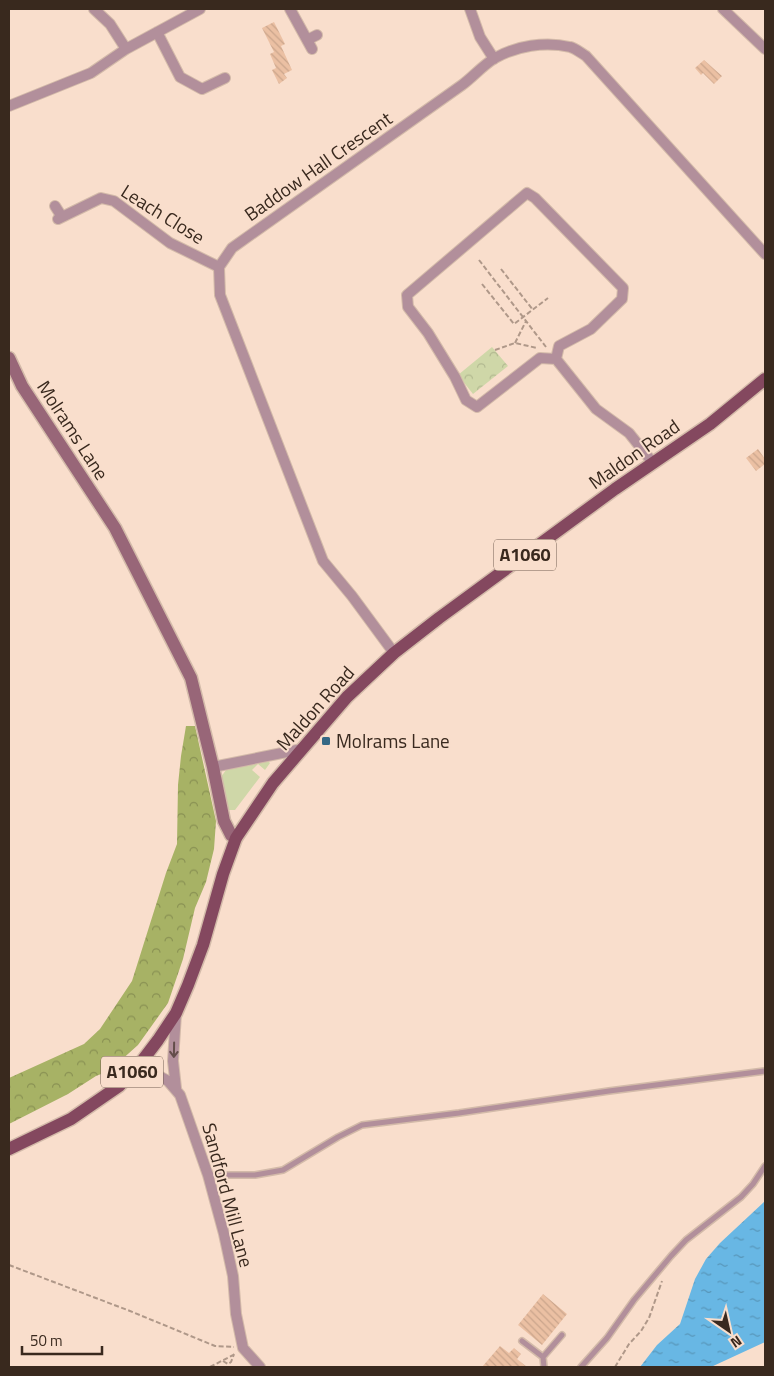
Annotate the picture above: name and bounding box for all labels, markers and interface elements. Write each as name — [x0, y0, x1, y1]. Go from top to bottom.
street label: Baddow Hall Crescent — [238, 103, 398, 228]
street label: Leach Close — [116, 176, 211, 251]
street label: Molrams Lane — [30, 374, 117, 485]
street label: Maldon Road — [582, 411, 685, 496]
road number: A1060 — [494, 540, 556, 570]
street label: Maldon Road — [269, 659, 361, 757]
place label: Molrams Lane — [336, 726, 450, 755]
marker: Molrams Lane — [320, 735, 332, 747]
one-way arrow — [169, 1042, 178, 1058]
road number: A1060 — [101, 1056, 163, 1088]
street label: Sandford Mill Lane — [195, 1120, 262, 1270]
north arrow — [704, 1306, 754, 1356]
scale bar — [22, 1324, 102, 1356]
text: 50 m — [30, 1329, 63, 1352]
text: N — [727, 1331, 746, 1354]

